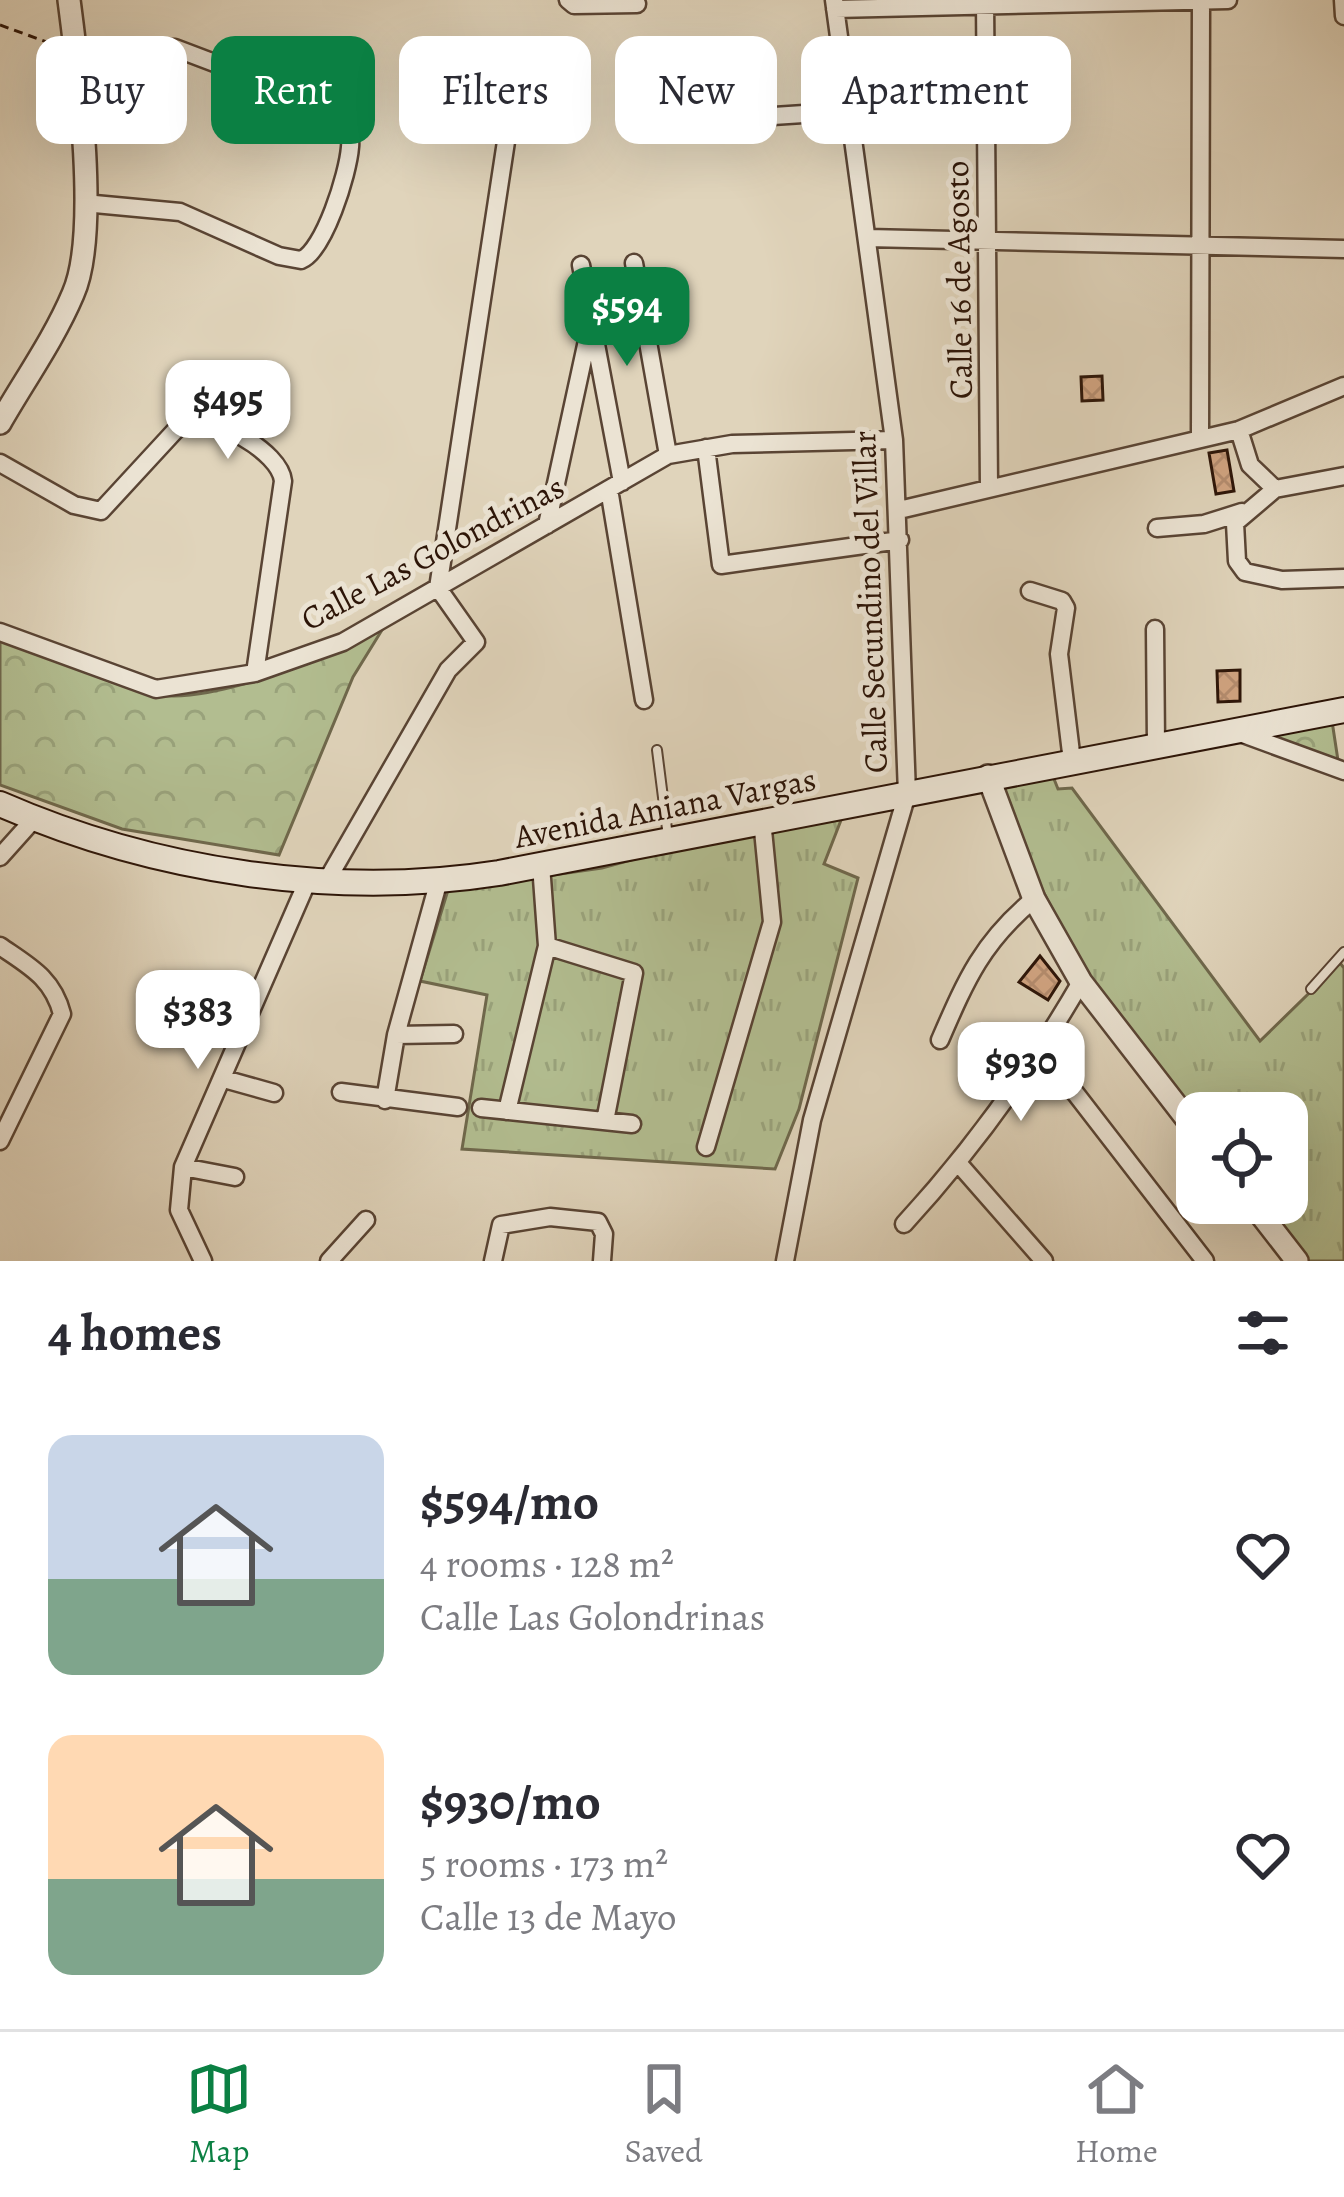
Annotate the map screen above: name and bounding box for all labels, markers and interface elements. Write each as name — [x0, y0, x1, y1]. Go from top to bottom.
chip: Buy — [36, 36, 187, 144]
chip: Rent — [211, 36, 375, 144]
chip: Filters — [399, 36, 591, 144]
chip: New — [615, 36, 777, 144]
chip: Apartment — [801, 36, 1071, 144]
street label: Calle 16 de Agosto — [934, 160, 983, 400]
pin: $594 — [556, 267, 698, 369]
text: $594 — [591, 279, 663, 332]
pin: $495 — [157, 360, 299, 462]
text: $495 — [192, 372, 264, 425]
street label: Calle Secundino del Villar — [841, 430, 898, 774]
street label: Calle Las Golondrinas — [293, 464, 572, 641]
street label: Avenida Aniana Vargas — [510, 756, 820, 859]
pin: $383 — [127, 970, 269, 1072]
text: $383 — [163, 982, 233, 1035]
pin: $930 — [950, 1022, 1092, 1124]
text: $930 — [985, 1034, 1057, 1087]
map controls — [1176, 1092, 1308, 1224]
button: locate — [1176, 1092, 1308, 1224]
text: 4 homes — [48, 1298, 222, 1368]
icon: filters — [1230, 1300, 1296, 1366]
text: $594/mo — [420, 1467, 599, 1537]
icon: home — [144, 1483, 288, 1627]
icon: heart — [1230, 1522, 1296, 1588]
text: 4 rooms · 128 m² — [420, 1537, 674, 1590]
text: Calle Las Golondrinas — [420, 1590, 765, 1643]
text: $930/mo — [420, 1767, 601, 1837]
icon: home — [144, 1783, 288, 1927]
icon: heart — [1230, 1822, 1296, 1888]
text: 5 rooms · 173 m² — [420, 1837, 668, 1890]
text: Calle 13 de Mayo — [420, 1890, 677, 1943]
tab: Map — [186, 2056, 252, 2173]
tab: Saved — [624, 2056, 703, 2173]
tab: Home — [1075, 2056, 1158, 2173]

